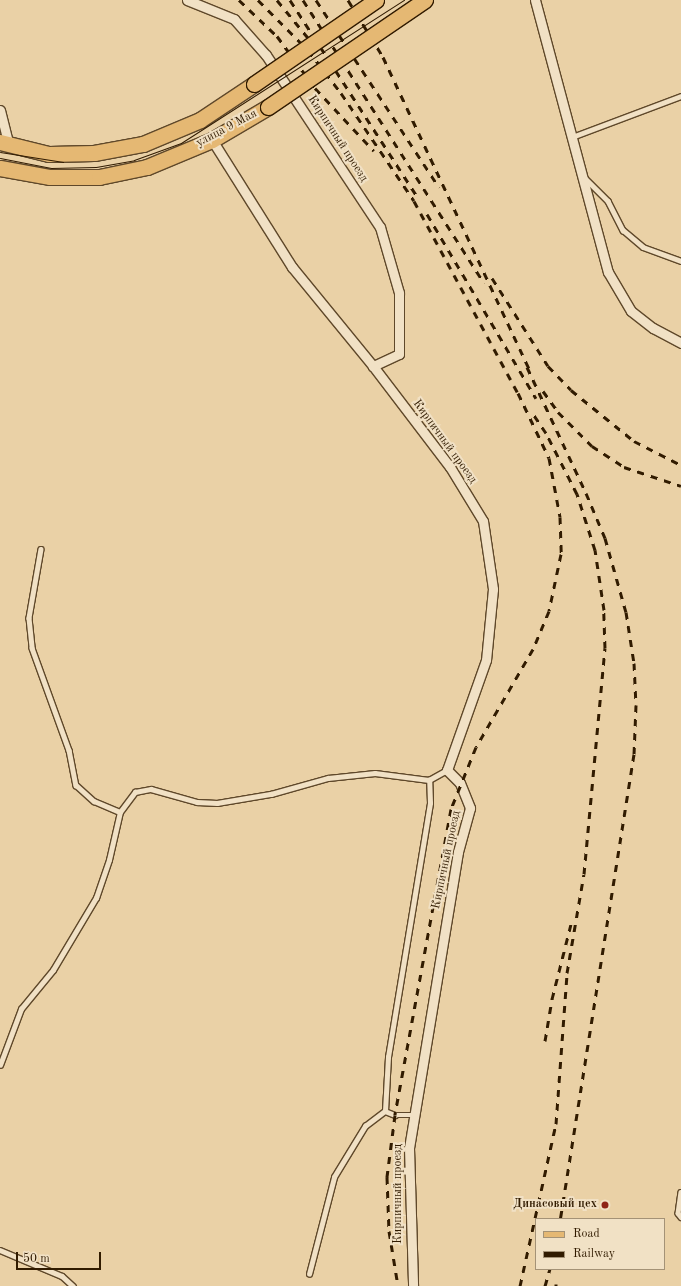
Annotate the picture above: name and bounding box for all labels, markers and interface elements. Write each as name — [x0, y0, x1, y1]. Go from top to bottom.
street label: Кирпичный проезд — [304, 93, 370, 185]
street label: улица 9 Мая — [194, 107, 260, 151]
street label: Кирпичный проезд — [409, 397, 479, 487]
street label: Кирпичный проезд — [430, 810, 464, 910]
street label: Кирпичный проезд — [392, 1144, 406, 1244]
place label: Динасовый цех — [513, 1198, 597, 1212]
marker: Динасовый цех — [600, 1200, 610, 1210]
legend — [535, 1218, 665, 1270]
text: Road — [573, 1228, 600, 1240]
scale bar — [18, 1244, 103, 1270]
text: Railway — [573, 1248, 615, 1260]
text: 50 m — [23, 1253, 50, 1265]

